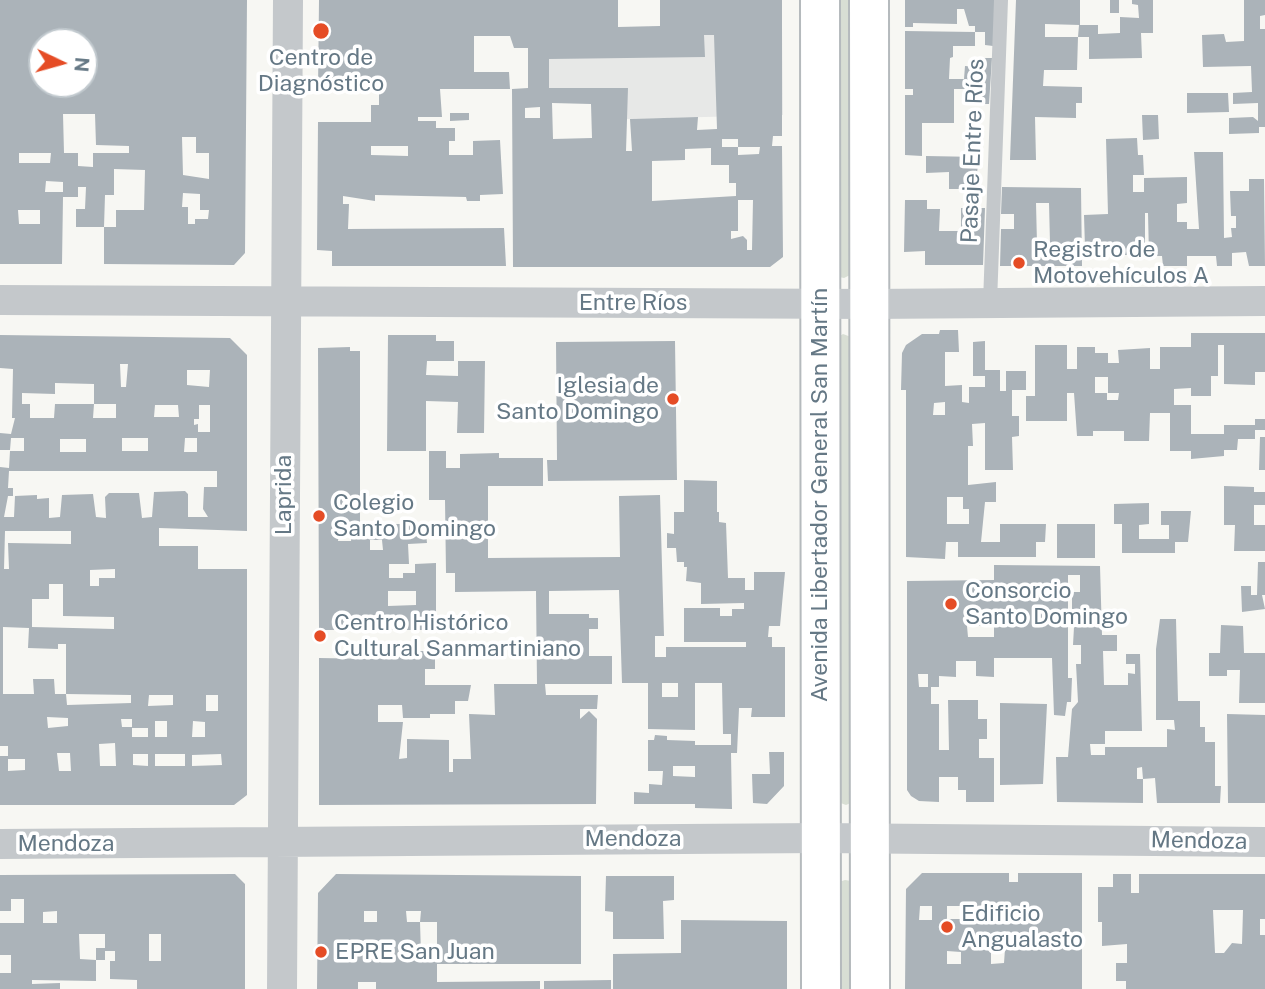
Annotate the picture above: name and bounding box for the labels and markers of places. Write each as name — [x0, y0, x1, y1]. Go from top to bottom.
marker: Centro de Diagnóstico — [311, 21, 331, 41]
place label: Centro de Diagnóstico — [258, 44, 384, 98]
place label: Registro de Motovehículos A — [1033, 236, 1209, 290]
marker: Registro de Motovehículos A — [1011, 255, 1027, 271]
place label: Iglesia de Santo Domingo — [496, 372, 659, 426]
marker: Iglesia de Santo Domingo — [665, 391, 681, 407]
place label: Colegio Santo Domingo — [333, 489, 496, 543]
marker: Colegio Santo Domingo — [311, 508, 327, 524]
place label: Consorcio Santo Domingo — [965, 577, 1128, 631]
marker: Consorcio Santo Domingo — [943, 596, 959, 612]
place label: Centro Histórico Cultural Sanmartiniano — [334, 609, 581, 663]
marker: Centro Histórico Cultural Sanmartiniano — [312, 628, 328, 644]
place label: Edificio Angualasto — [961, 900, 1083, 954]
marker: Edificio Angualasto — [939, 919, 955, 935]
place label: EPRE San Juan — [335, 938, 495, 966]
marker: EPRE San Juan — [313, 944, 329, 960]

